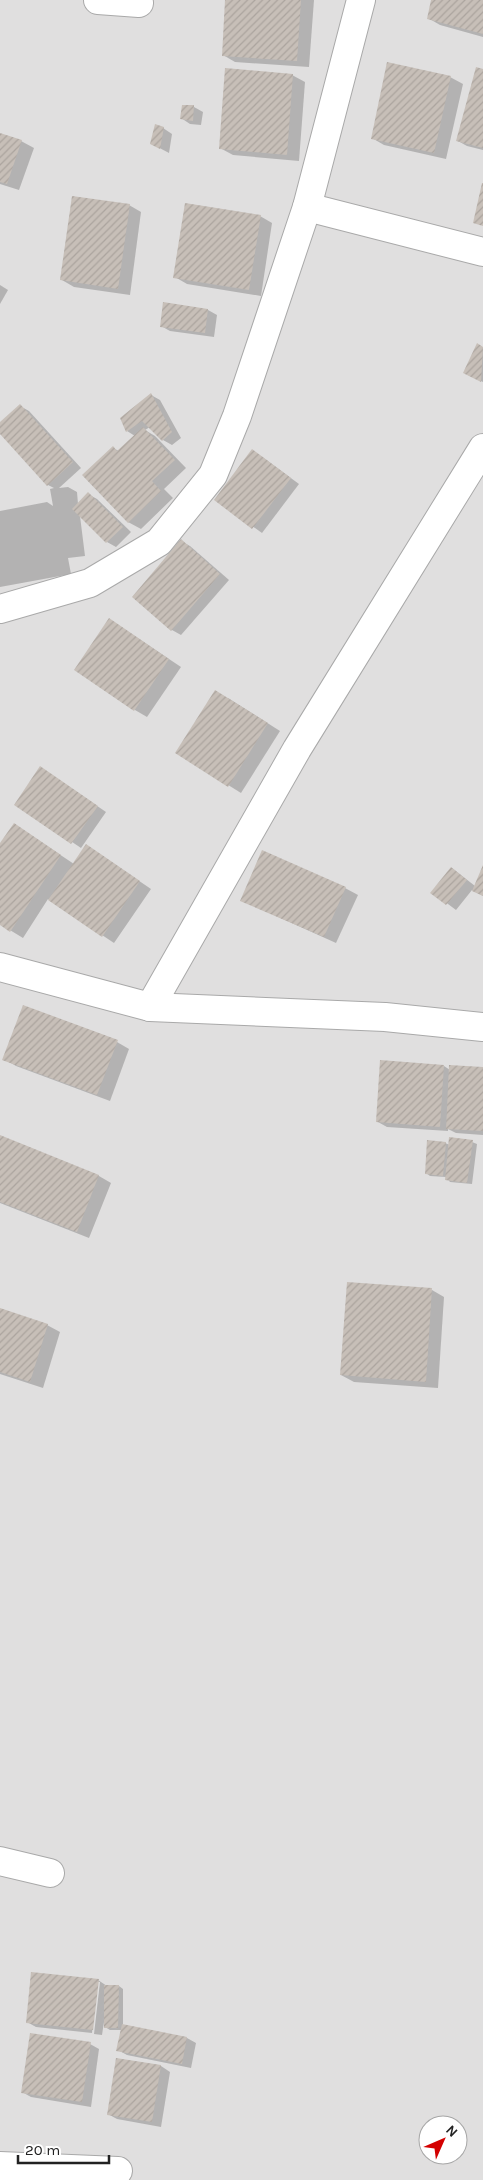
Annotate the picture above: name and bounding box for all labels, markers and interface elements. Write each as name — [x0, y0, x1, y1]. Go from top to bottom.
north arrow — [418, 2115, 468, 2165]
text: N — [442, 2122, 461, 2141]
scale bar — [18, 2132, 109, 2164]
text: 20 m — [25, 2141, 60, 2159]

